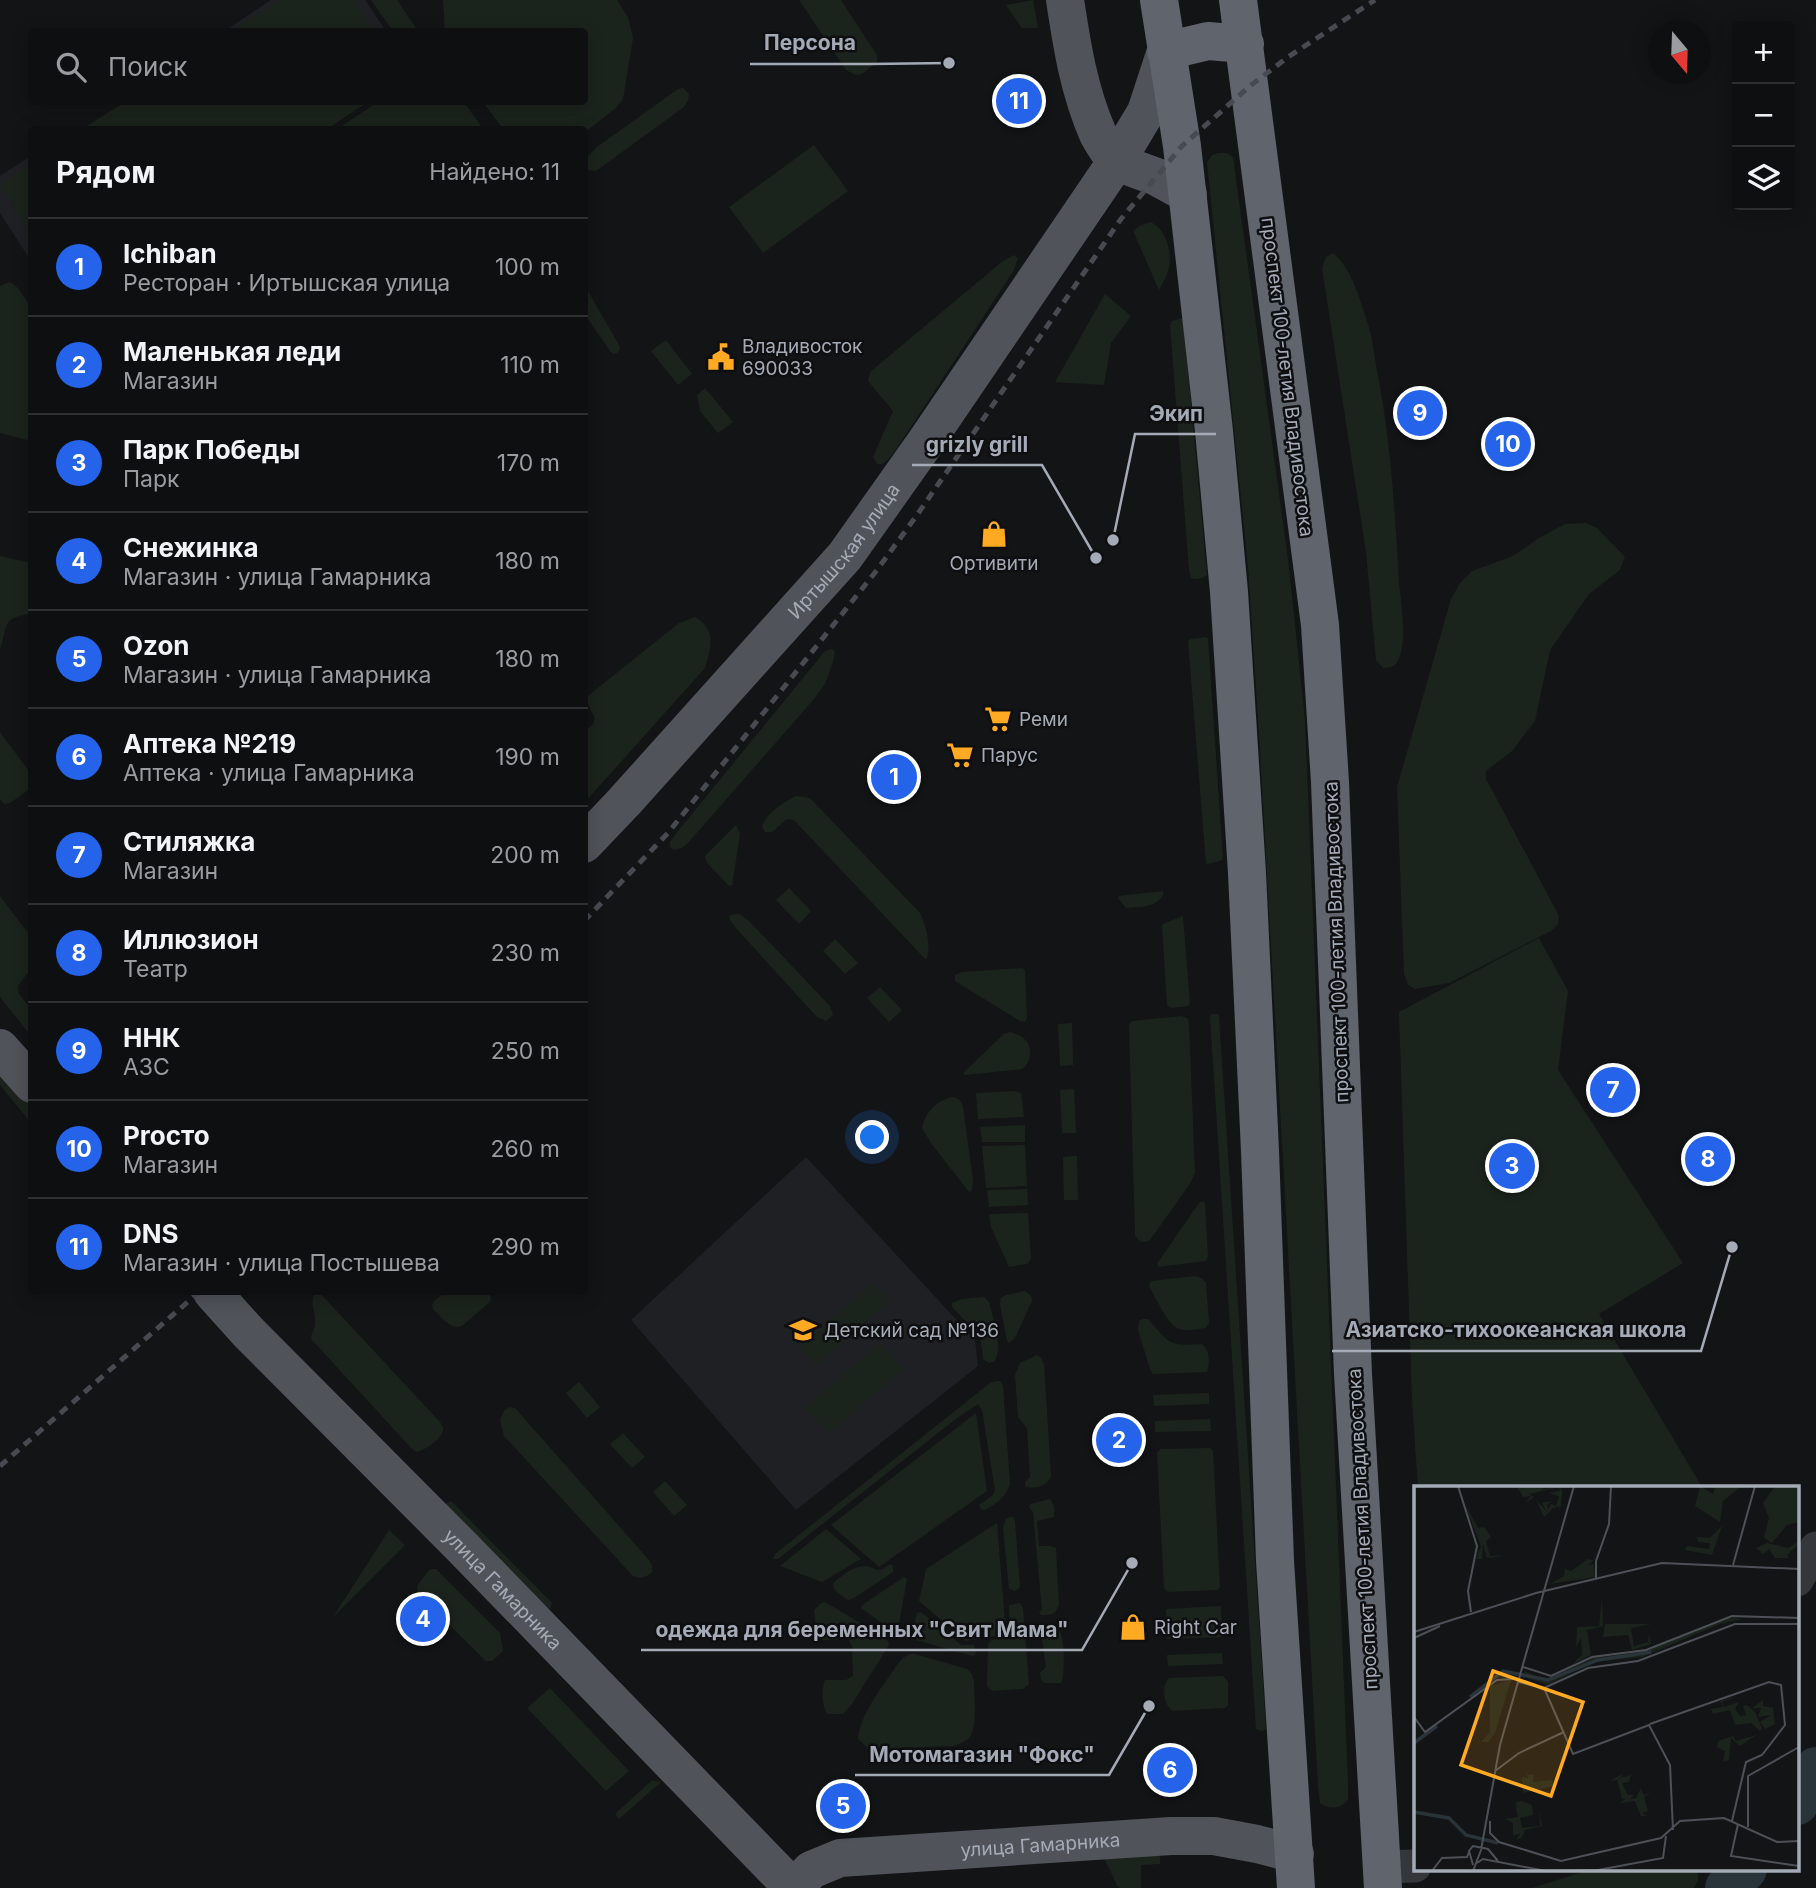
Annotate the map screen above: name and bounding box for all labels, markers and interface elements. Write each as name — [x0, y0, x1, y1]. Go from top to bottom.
north arrow — [1648, 21, 1711, 84]
map controls — [1732, 21, 1795, 210]
button: + — [1732, 21, 1795, 84]
callout: Персона — [750, 22, 870, 64]
search box — [28, 28, 588, 105]
text: Персона — [764, 30, 856, 55]
icon: search — [52, 48, 90, 86]
text: Поиск — [108, 51, 187, 82]
pin: 11 — [996, 75, 1042, 127]
button: − — [1732, 84, 1795, 147]
button: layers — [1732, 147, 1795, 210]
text: Рядом — [56, 154, 156, 190]
text: Найдено: 11 — [429, 158, 560, 186]
street label: проспект 100-летия Владивостока — [1256, 216, 1319, 538]
text: Ichiban — [123, 238, 217, 269]
text: 1 — [74, 253, 84, 281]
text: 100 m — [495, 253, 560, 281]
text: Ресторан · Иртышская улица — [123, 269, 450, 297]
place label: Владивосток 690033 — [742, 335, 863, 380]
text: Маленькая леди — [123, 336, 341, 367]
public building icon: Владивосток 690033 — [706, 342, 736, 372]
text: 2 — [72, 351, 86, 379]
text: 110 m — [500, 351, 560, 379]
text: Магазин — [123, 367, 218, 395]
pin: 9 — [1397, 387, 1443, 439]
callout: Экип — [1135, 392, 1216, 434]
text: Экип — [1149, 401, 1203, 426]
pin: 10 — [1485, 418, 1531, 470]
callout: grizly grill — [912, 423, 1042, 465]
text: grizly grill — [926, 432, 1028, 457]
text: Парк Победы — [123, 434, 300, 465]
text: 3 — [72, 449, 86, 477]
text: 170 m — [497, 449, 560, 477]
text: Парк — [123, 465, 180, 493]
street label: Иртышская улица — [783, 479, 905, 623]
shop icon: Ортивити — [979, 519, 1009, 549]
text: Снежинка — [123, 532, 258, 563]
text: 4 — [71, 547, 87, 575]
text: 180 m — [495, 547, 560, 575]
place label: Ортивити — [950, 552, 1038, 575]
text: Магазин · улица Гамарника — [123, 563, 431, 591]
text: Ozon — [123, 630, 190, 661]
text: 5 — [72, 645, 86, 673]
text: 180 m — [495, 645, 560, 673]
text: Магазин · улица Гамарника — [123, 661, 431, 689]
supermarket icon: Реми — [983, 704, 1013, 734]
place label: Реми — [1019, 708, 1068, 731]
text: Аптека №219 — [123, 728, 296, 759]
supermarket icon: Парус — [945, 740, 975, 770]
text: 6 — [72, 743, 86, 771]
text: 190 m — [495, 743, 560, 771]
place label: Парус — [981, 744, 1038, 767]
pin: 1 — [871, 751, 917, 803]
text: Аптека · улица Гамарника — [123, 759, 415, 787]
street label: проспект 100-летия Владивостока — [1319, 781, 1354, 1103]
text: Стиляжка — [123, 826, 255, 857]
text: 7 — [72, 841, 86, 869]
text: 200 m — [490, 841, 560, 869]
text: Магазин — [123, 857, 218, 885]
text: Иллюзион — [123, 924, 259, 955]
text: 8 — [72, 939, 86, 967]
text: 230 m — [491, 939, 560, 967]
text: Театр — [123, 955, 188, 983]
text: ННК — [123, 1022, 181, 1053]
text: 9 — [72, 1037, 86, 1065]
text: 250 m — [491, 1037, 560, 1065]
text: АЗС — [123, 1053, 170, 1081]
pin: 7 — [1590, 1064, 1636, 1116]
text: Proсто — [123, 1120, 210, 1151]
your location — [855, 1120, 889, 1154]
pin: 8 — [1685, 1133, 1731, 1185]
text: 10 — [66, 1135, 92, 1163]
text: 260 m — [491, 1135, 560, 1163]
pin: 3 — [1489, 1140, 1535, 1192]
text: Магазин — [123, 1151, 218, 1179]
text: DNS — [123, 1218, 179, 1249]
text: 11 — [69, 1233, 89, 1261]
text: 290 m — [491, 1233, 560, 1261]
text: Магазин · улица Постышева — [123, 1249, 440, 1277]
callout: Азиатско-тихоокеанская школа — [1332, 1309, 1701, 1351]
school or university icon: Детский сад №136 — [788, 1315, 818, 1345]
text: Азиатско-тихоокеанская школа — [1345, 1317, 1687, 1342]
place label: Детский сад №136 — [824, 1319, 999, 1342]
street label: проспект 100-летия Владивостока — [1343, 1368, 1382, 1690]
pin: 2 — [1096, 1414, 1142, 1466]
inset map — [1414, 1486, 1798, 1870]
street label: улица Гамарника — [439, 1524, 567, 1655]
pin: 4 — [400, 1593, 446, 1645]
callout: одежда для беременных "Свит Мама" — [641, 1608, 1082, 1650]
shop icon: Right Car — [1118, 1612, 1148, 1642]
place label: Right Car — [1154, 1616, 1237, 1639]
text: одежда для беременных "Свит Мама" — [655, 1617, 1069, 1642]
callout: Мотомагазин "Фокс" — [855, 1733, 1109, 1775]
text: Мотомагазин "Фокс" — [869, 1742, 1095, 1767]
pin: 6 — [1147, 1744, 1193, 1796]
pin: 5 — [820, 1780, 866, 1832]
street label: улица Гамарника — [960, 1828, 1121, 1862]

